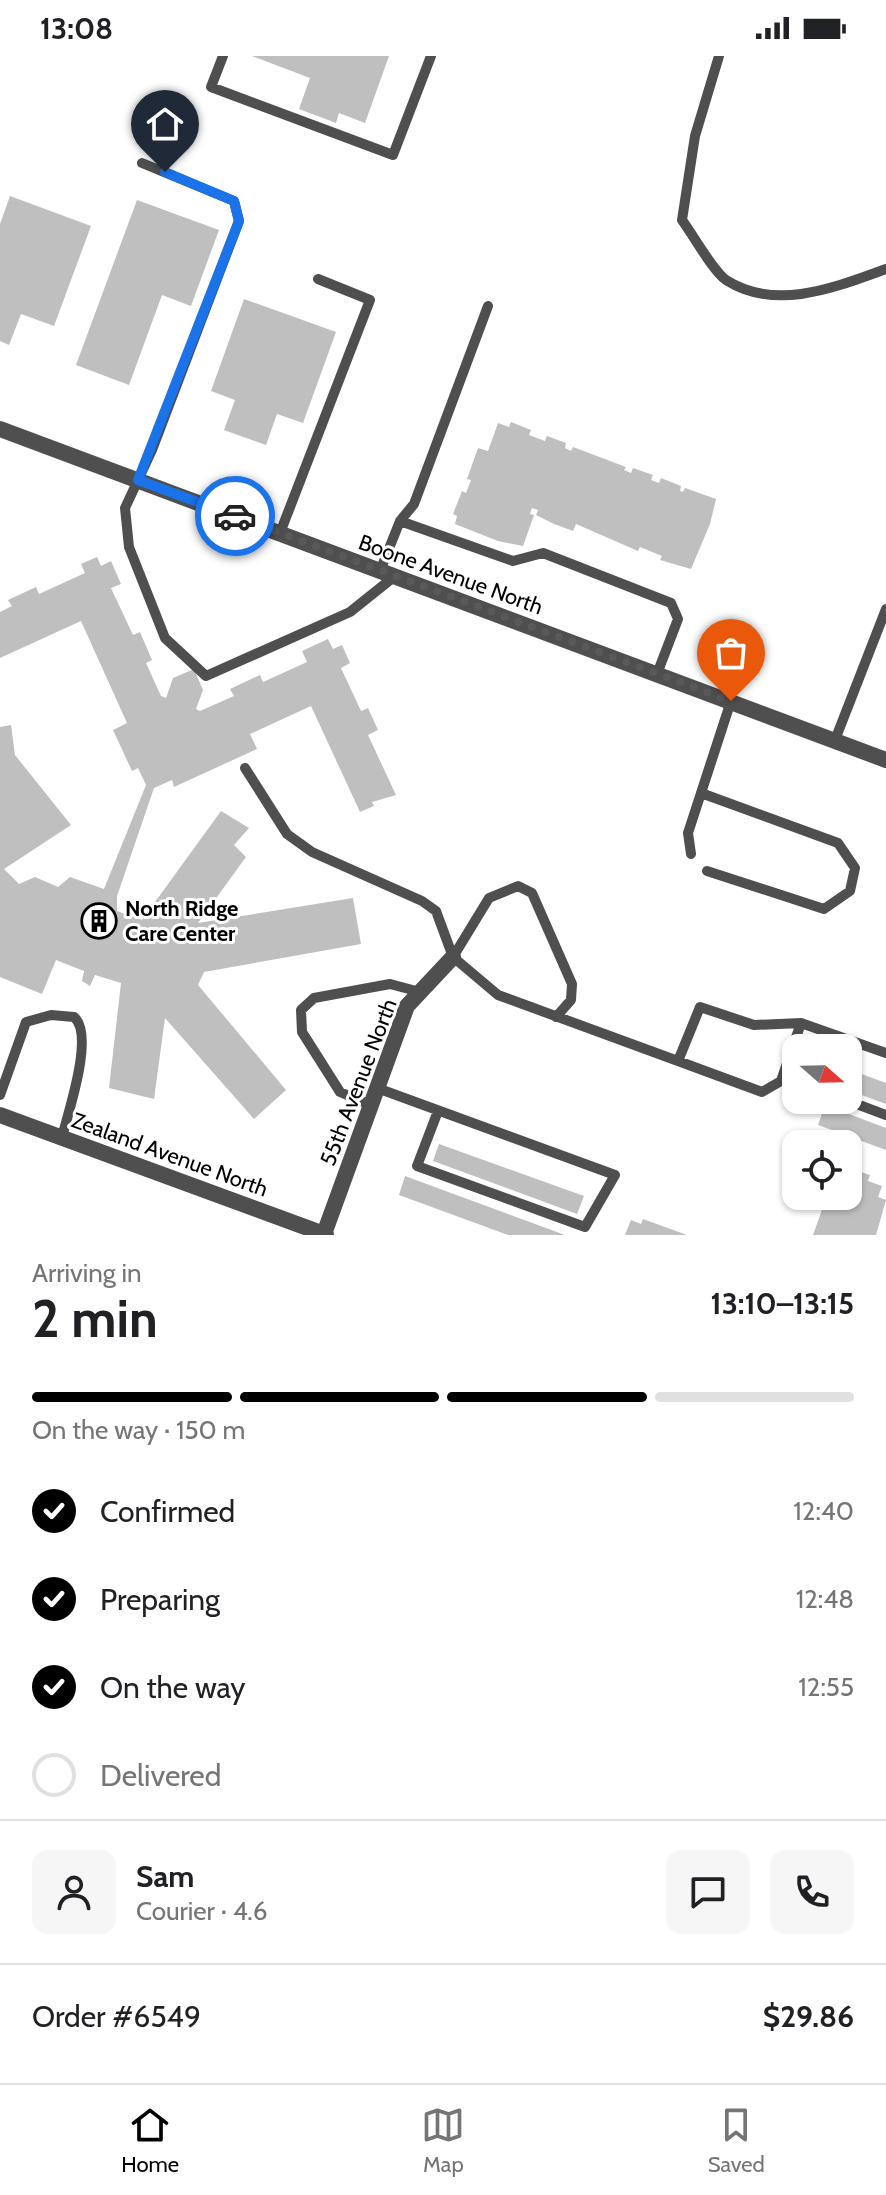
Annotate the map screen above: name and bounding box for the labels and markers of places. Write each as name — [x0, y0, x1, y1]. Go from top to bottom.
pin — [131, 90, 199, 172]
pin — [697, 619, 765, 701]
place label: North Ridge Care Center — [125, 895, 238, 947]
building icon: North Ridge Care Center — [80, 902, 118, 940]

